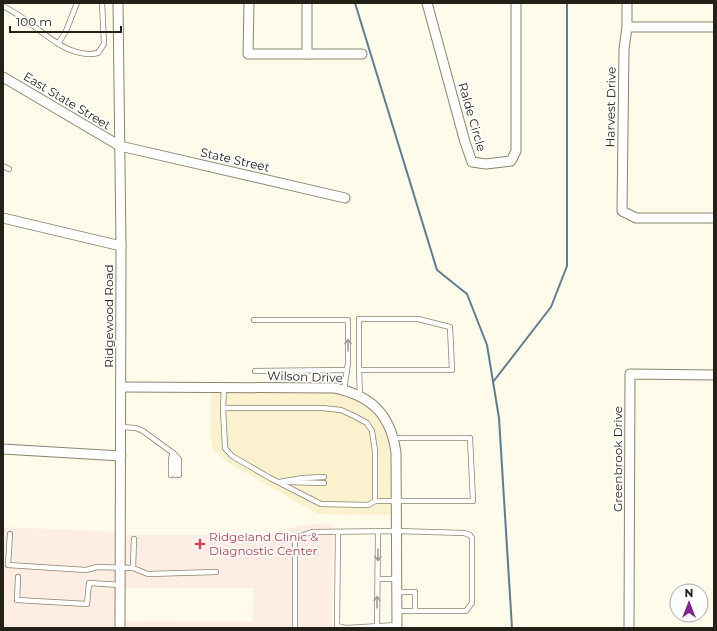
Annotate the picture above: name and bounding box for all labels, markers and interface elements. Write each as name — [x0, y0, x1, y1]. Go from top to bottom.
scale bar — [10, 8, 121, 34]
text: 100 m — [16, 14, 52, 29]
street label: Harvest Drive — [602, 67, 619, 147]
street label: East State Street — [21, 69, 114, 133]
street label: Ralde Circle — [455, 81, 489, 153]
street label: State Street — [199, 144, 271, 175]
street label: Ridgewood Road — [101, 264, 116, 368]
one-way arrow — [344, 339, 352, 352]
street label: Wilson Drive — [267, 368, 343, 385]
street label: Greenbrook Drive — [610, 406, 625, 512]
place label: Ridgeland Clinic & Diagnostic Center — [209, 529, 318, 558]
marker: Ridgeland Clinic & Diagnostic Center — [194, 538, 206, 550]
one-way arrow — [374, 548, 382, 561]
north arrow — [669, 583, 709, 623]
text: N — [685, 586, 693, 600]
one-way arrow — [374, 596, 381, 609]

